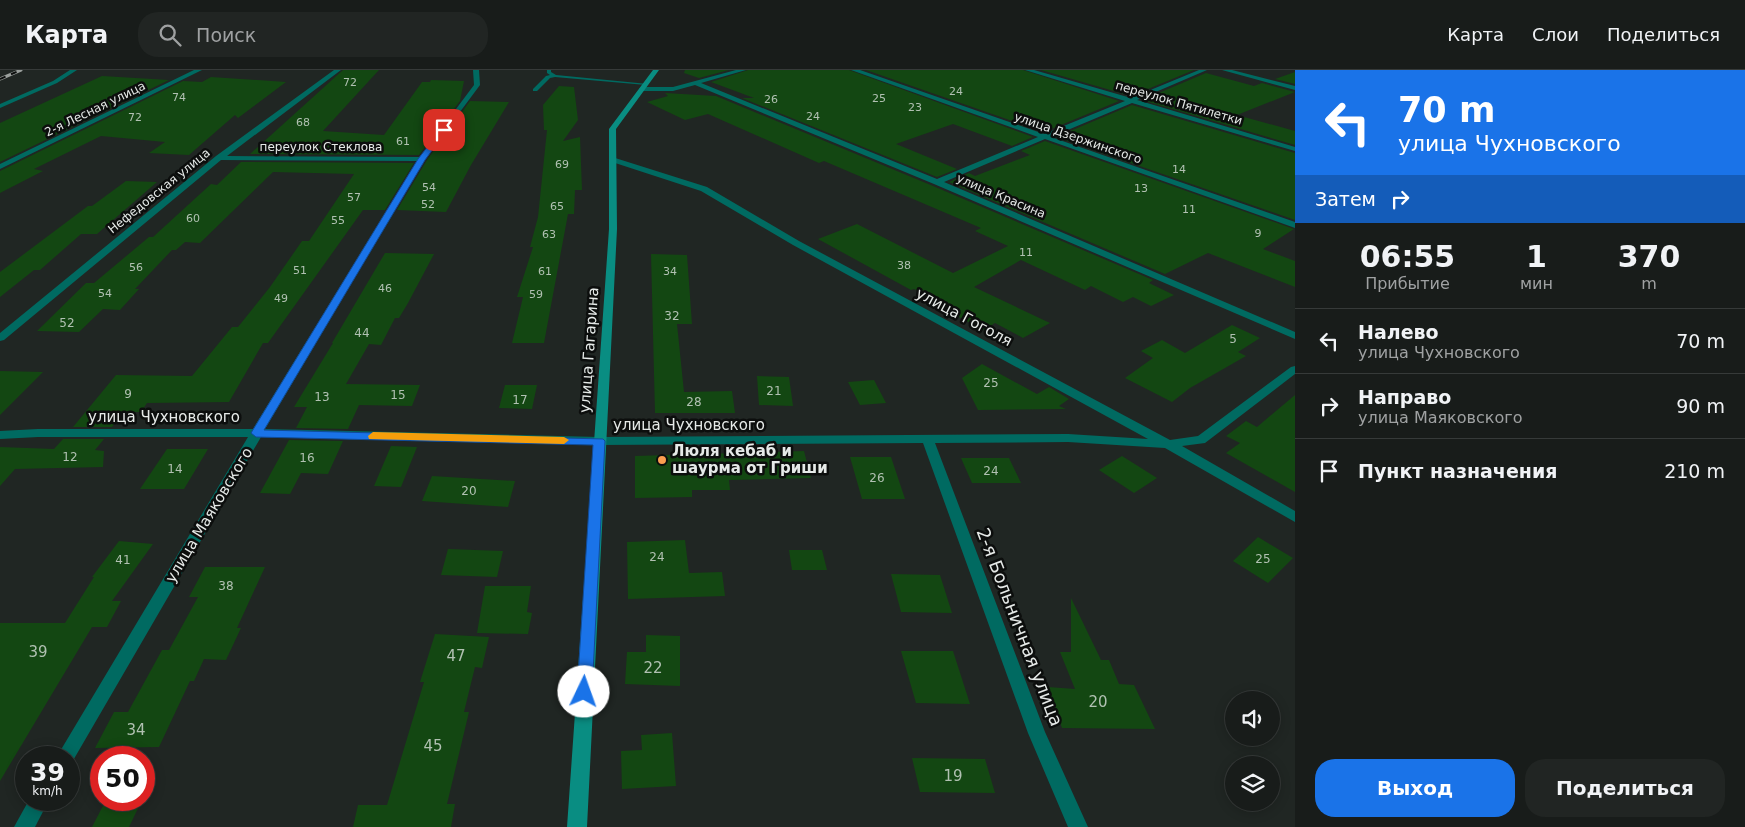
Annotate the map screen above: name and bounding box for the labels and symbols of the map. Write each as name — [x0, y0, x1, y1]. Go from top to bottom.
house number: 72 — [343, 76, 357, 89]
street label: переулок Пятилетки — [1114, 78, 1244, 128]
street label: 2-я Лесная улица — [42, 79, 148, 139]
house number: 24 — [949, 85, 963, 98]
house number: 74 — [172, 91, 186, 104]
house number: 25 — [872, 92, 886, 105]
house number: 26 — [764, 93, 778, 106]
house number: 23 — [908, 101, 922, 114]
pin — [423, 109, 465, 151]
house number: 24 — [806, 110, 820, 123]
street label: улица Дзержинского — [1012, 110, 1144, 166]
house number: 72 — [128, 111, 142, 124]
house number: 68 — [296, 116, 310, 129]
house number: 61 — [396, 135, 410, 148]
street label: переулок Стеклова — [260, 140, 382, 154]
street label: Нефедовская улица — [105, 146, 213, 236]
house number: 69 — [555, 158, 569, 171]
house number: 14 — [1172, 163, 1186, 176]
street label: улица Красина — [955, 171, 1047, 221]
house number: 54 — [422, 181, 436, 194]
house number: 13 — [1134, 182, 1148, 195]
house number: 57 — [347, 191, 361, 204]
house number: 52 — [421, 198, 435, 211]
house number: 65 — [550, 200, 564, 213]
house number: 11 — [1182, 203, 1196, 216]
house number: 60 — [186, 212, 200, 225]
house number: 55 — [331, 214, 345, 227]
house number: 9 — [1255, 227, 1262, 240]
house number: 63 — [542, 228, 556, 241]
house number: 11 — [1019, 246, 1033, 259]
house number: 38 — [897, 259, 911, 272]
house number: 56 — [129, 261, 143, 274]
house number: 51 — [293, 264, 307, 277]
house number: 61 — [538, 265, 552, 278]
house number: 34 — [663, 265, 677, 278]
house number: 46 — [378, 282, 392, 295]
street label: улица Гоголя — [913, 284, 1015, 350]
street label: улица Гагарина — [576, 286, 602, 414]
house number: 54 — [98, 287, 112, 300]
house number: 59 — [529, 288, 543, 301]
house number: 49 — [274, 292, 288, 305]
house number: 32 — [664, 309, 680, 323]
house number: 52 — [59, 316, 75, 330]
house number: 44 — [354, 326, 370, 340]
house number: 5 — [1229, 332, 1237, 346]
house number: 25 — [983, 376, 999, 390]
house number: 21 — [766, 384, 782, 398]
house number: 9 — [124, 387, 132, 401]
house number: 15 — [390, 388, 406, 402]
house number: 13 — [314, 390, 330, 404]
house number: 17 — [512, 393, 528, 407]
house number: 28 — [686, 395, 702, 409]
street label: улица Чухновского — [88, 408, 240, 426]
street label: улица Чухновского — [613, 416, 765, 434]
place label: Люля кебаб и шаурма от Гриши — [672, 442, 828, 477]
street label: улица Маяковского — [162, 444, 256, 586]
house number: 12 — [62, 450, 78, 464]
house number: 16 — [299, 451, 315, 465]
marker: Люля кебаб и шаурма от Гриши — [656, 454, 668, 466]
house number: 14 — [167, 462, 183, 476]
house number: 24 — [983, 464, 999, 478]
house number: 26 — [869, 471, 885, 485]
house number: 20 — [461, 484, 477, 498]
street label: 2-я Больничная улица — [972, 525, 1068, 729]
house number: 24 — [649, 550, 665, 564]
house number: 25 — [1255, 552, 1271, 566]
house number: 41 — [115, 553, 131, 567]
house number: 38 — [218, 579, 234, 593]
house number: 39 — [28, 643, 48, 661]
house number: 47 — [446, 647, 466, 665]
house number: 22 — [643, 659, 663, 677]
position arrow — [557, 665, 609, 717]
house number: 20 — [1088, 693, 1108, 711]
house number: 34 — [126, 721, 146, 739]
house number: 45 — [423, 737, 443, 755]
speed limit sign: 50 — [90, 746, 155, 811]
house number: 19 — [943, 767, 963, 785]

